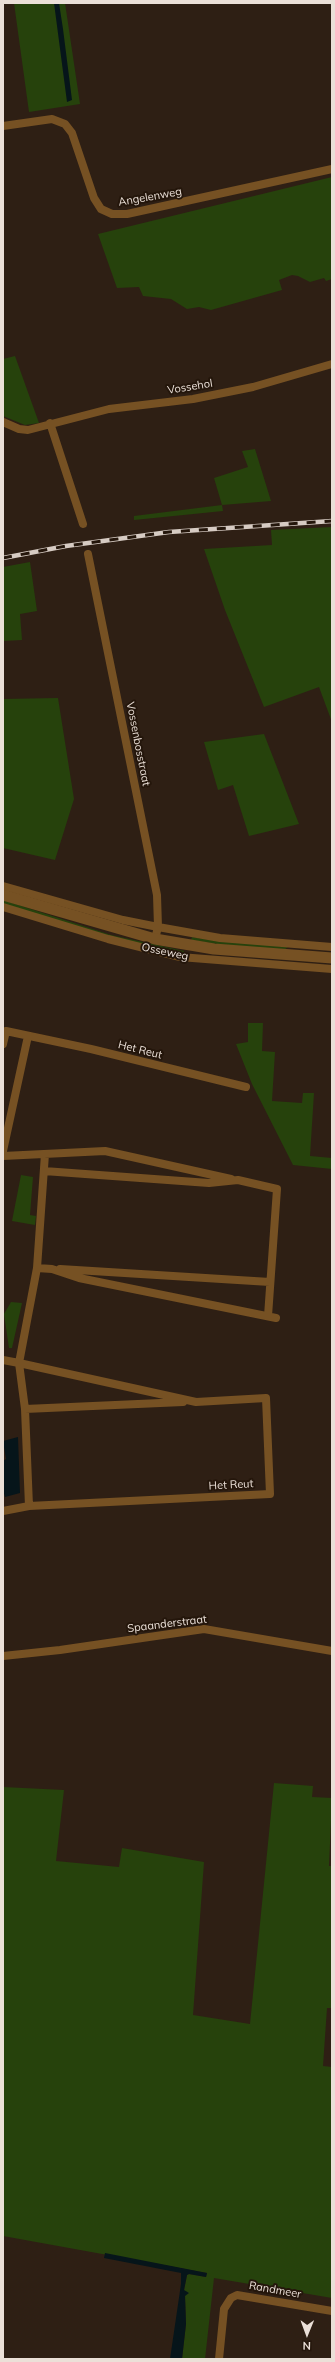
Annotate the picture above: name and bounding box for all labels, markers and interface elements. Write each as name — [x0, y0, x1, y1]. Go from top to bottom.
street label: Angelenweg — [117, 185, 183, 209]
street label: Vossehol — [166, 377, 214, 397]
street label: Vossenbosstraat — [123, 701, 153, 787]
street label: Osseweg — [140, 941, 190, 963]
street label: Het Reut — [117, 1038, 163, 1062]
street label: Het Reut — [208, 1477, 254, 1493]
street label: Spaanderstraat — [127, 1613, 207, 1635]
street label: Randmeer — [248, 2279, 302, 2301]
north arrow — [287, 2314, 327, 2354]
text: N — [303, 2339, 311, 2353]

